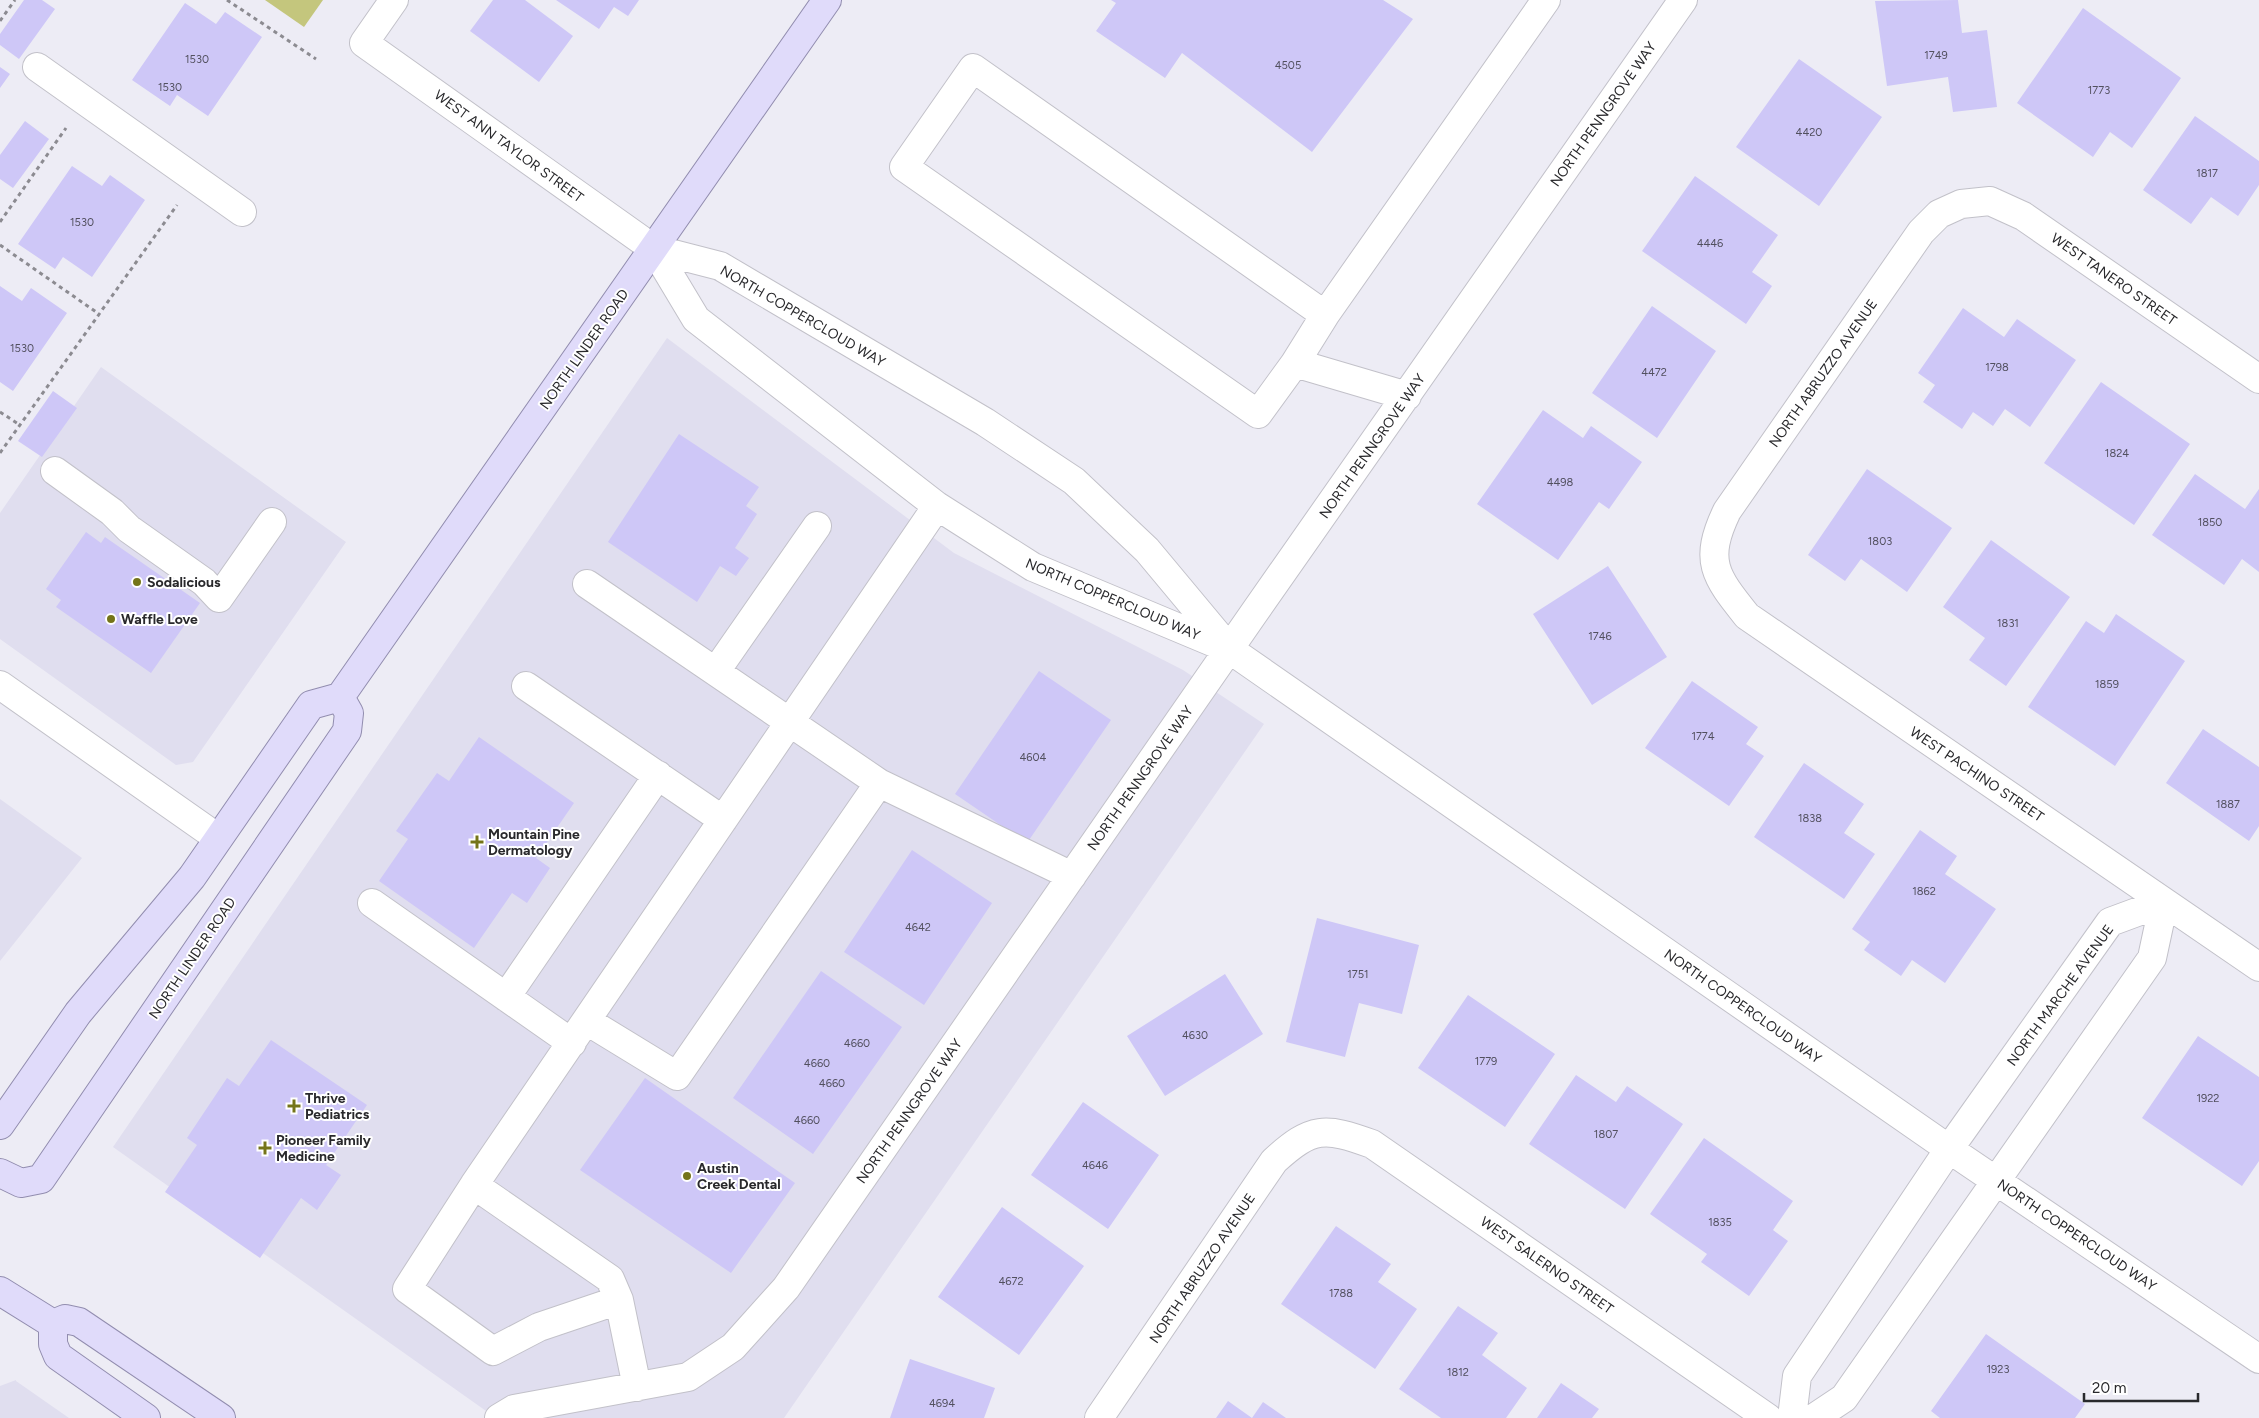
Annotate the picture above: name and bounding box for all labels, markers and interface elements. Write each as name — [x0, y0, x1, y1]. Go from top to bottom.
street label: NORTH PENNGROVE WAY — [1547, 38, 1660, 190]
house number: 1749 — [1924, 49, 1948, 62]
house number: 1530 — [185, 53, 209, 66]
house number: 4505 — [1275, 59, 1301, 72]
house number: 1530 — [158, 81, 182, 94]
house number: 1773 — [2088, 84, 2110, 97]
street label: WEST ANN TAYLOR STREET — [431, 87, 587, 206]
house number: 4420 — [1796, 126, 1822, 139]
house number: 1817 — [2196, 167, 2218, 180]
house number: 1530 — [70, 216, 94, 229]
street label: WEST TANERO STREET — [2048, 230, 2180, 329]
house number: 4446 — [1697, 237, 1723, 250]
street label: NORTH COPPERCLOUD WAY — [717, 262, 889, 371]
street label: NORTH LINDER ROAD — [536, 286, 632, 413]
street label: NORTH ABRUZZO AVENUE — [1766, 296, 1881, 451]
house number: 1530 — [10, 342, 34, 355]
house number: 1798 — [1985, 361, 2009, 374]
house number: 4472 — [1641, 366, 1667, 379]
street label: NORTH PENNGROVE WAY — [1316, 370, 1429, 522]
house number: 1824 — [2105, 447, 2129, 460]
house number: 4498 — [1547, 476, 1574, 489]
house number: 1850 — [2198, 516, 2222, 529]
house number: 1803 — [1868, 535, 1892, 548]
street label: NORTH COPPERCLOUD WAY — [1023, 555, 1203, 644]
place label: Sodalicious — [147, 574, 221, 591]
marker: Sodalicious — [131, 576, 143, 588]
place label: Waffle Love — [121, 611, 198, 628]
marker: Waffle Love — [105, 613, 117, 625]
house number: 1831 — [1997, 617, 2019, 630]
house number: 1746 — [1588, 630, 1612, 643]
house number: 1859 — [2095, 678, 2119, 691]
street label: NORTH PENNGROVE WAY — [1084, 702, 1197, 854]
street label: WEST PACHINO STREET — [1907, 723, 2047, 826]
house number: 1774 — [1691, 730, 1715, 743]
house number: 4604 — [1020, 751, 1047, 764]
house number: 1887 — [2216, 798, 2240, 811]
house number: 1838 — [1798, 812, 1822, 825]
place label: Mountain Pine Dermatology — [488, 826, 580, 859]
marker: Mountain Pine Dermatology — [470, 835, 484, 849]
house number: 1862 — [1912, 885, 1936, 898]
street label: NORTH LINDER ROAD — [145, 894, 239, 1022]
house number: 4642 — [905, 921, 931, 934]
street label: NORTH MARCHE AVENUE — [2003, 921, 2117, 1069]
street label: NORTH COPPERCLOUD WAY — [1661, 946, 1825, 1068]
house number: 1751 — [1347, 968, 1369, 981]
house number: 4630 — [1182, 1029, 1208, 1042]
street label: NORTH PENNGROVE WAY — [853, 1035, 966, 1187]
house number: 4660 — [844, 1037, 870, 1050]
house number: 1779 — [1475, 1055, 1497, 1068]
house number: 4660 — [804, 1057, 830, 1070]
house number: 4660 — [819, 1077, 845, 1090]
place label: Thrive Pediatrics — [305, 1090, 370, 1123]
house number: 1922 — [2196, 1092, 2220, 1105]
marker: Thrive Pediatrics — [287, 1099, 301, 1113]
house number: 4660 — [794, 1114, 820, 1127]
house number: 1807 — [1594, 1128, 1618, 1141]
place label: Pioneer Family Medicine — [276, 1132, 372, 1165]
marker: Pioneer Family Medicine — [258, 1141, 272, 1155]
house number: 4646 — [1082, 1159, 1108, 1172]
place label: Austin Creek Dental — [697, 1160, 781, 1193]
marker: Austin Creek Dental — [681, 1170, 693, 1182]
street label: NORTH COPPERCLOUD WAY — [1994, 1176, 2160, 1295]
street label: NORTH ABRUZZO AVENUE — [1146, 1190, 1259, 1346]
street label: WEST SALERNO STREET — [1477, 1213, 1617, 1318]
house number: 1835 — [1708, 1216, 1732, 1229]
house number: 4672 — [998, 1275, 1024, 1288]
house number: 1788 — [1329, 1287, 1353, 1300]
house number: 1923 — [1987, 1363, 2009, 1376]
house number: 1812 — [1447, 1366, 1469, 1379]
scale bar — [2084, 1370, 2198, 1402]
text: 20 m — [2092, 1379, 2126, 1397]
house number: 4694 — [929, 1397, 955, 1410]

